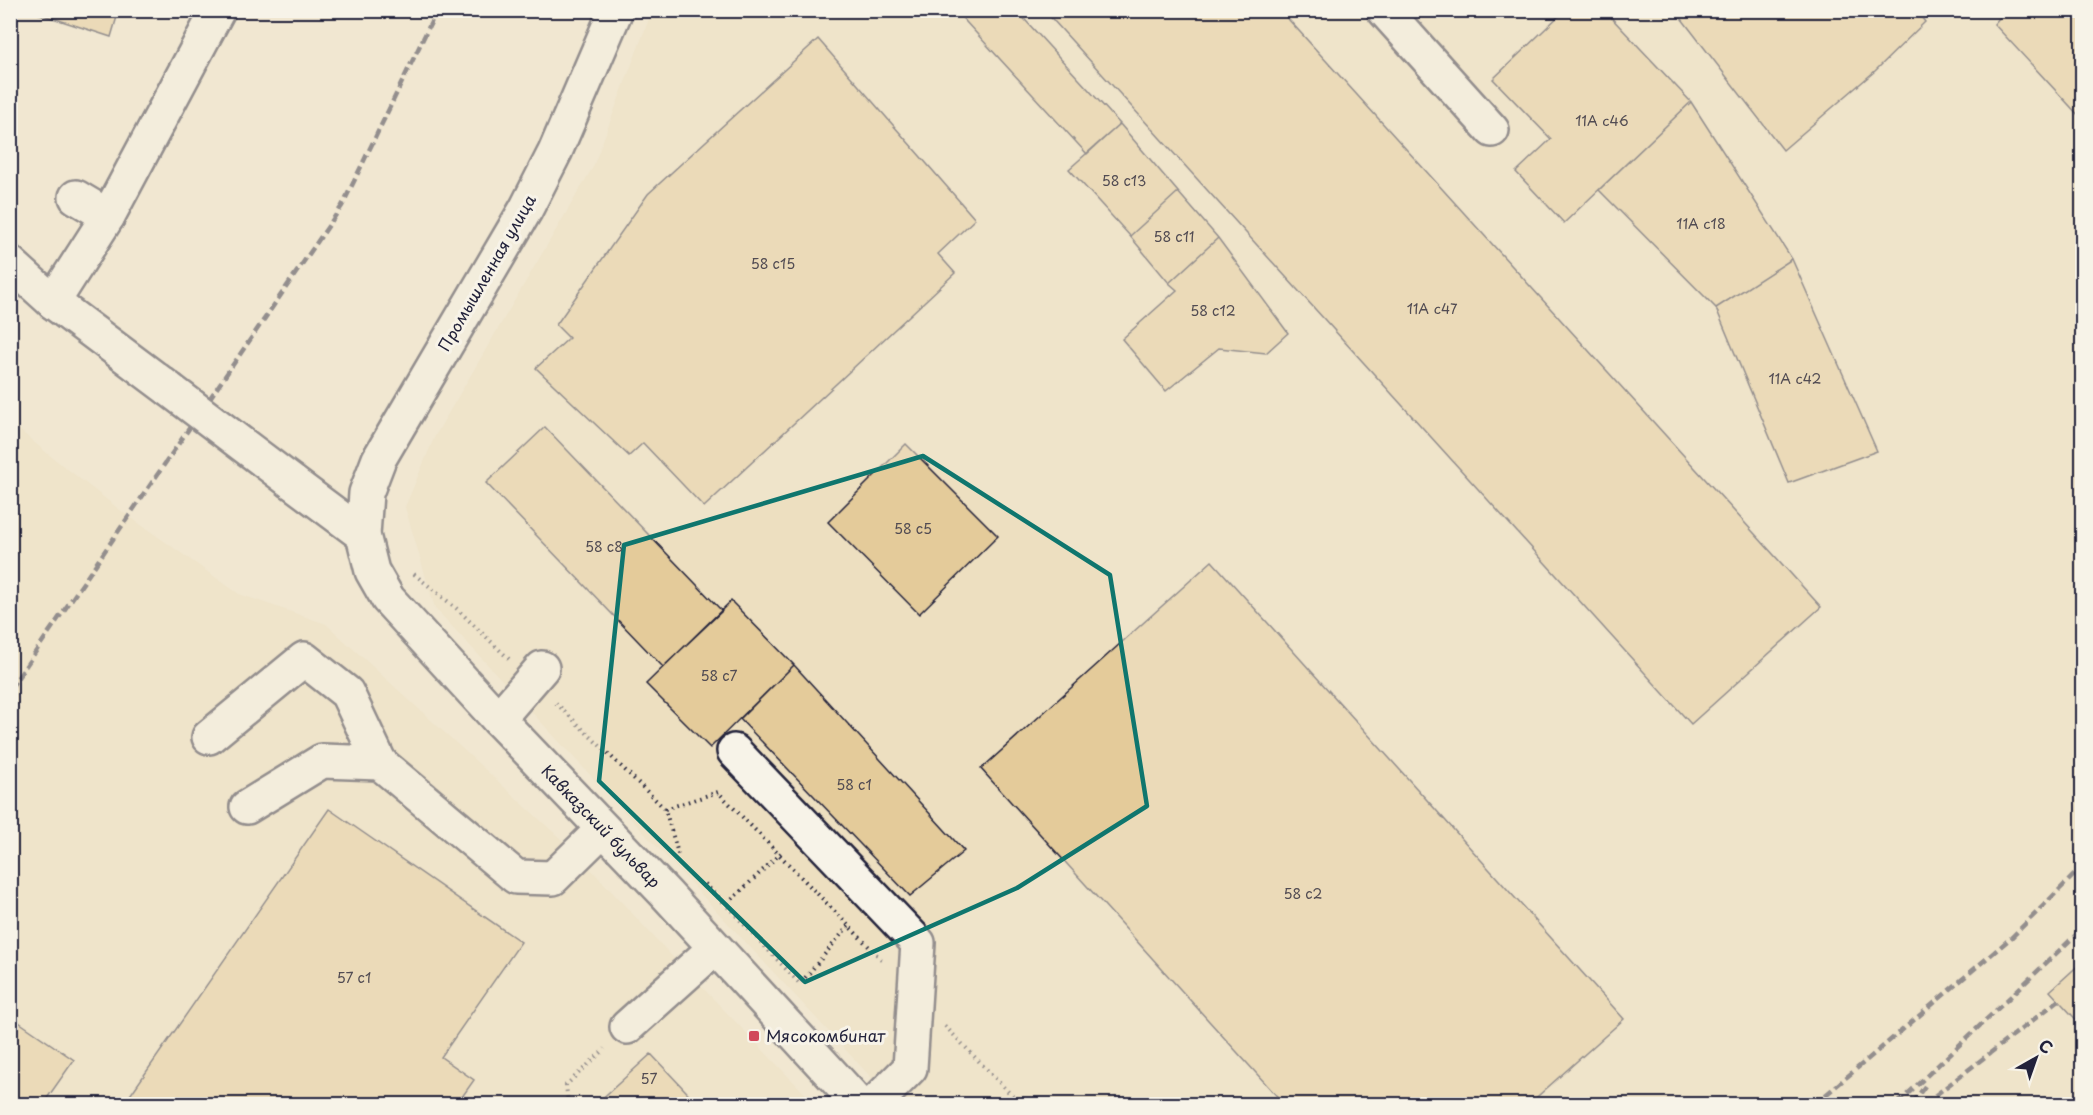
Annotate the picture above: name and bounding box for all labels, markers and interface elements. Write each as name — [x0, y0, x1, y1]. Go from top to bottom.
house number: 11А с46 — [1575, 110, 1629, 131]
house number: 58 с13 — [1102, 170, 1146, 191]
street label: Промышленная улица — [431, 190, 541, 355]
house number: 11А с18 — [1676, 213, 1726, 234]
house number: 58 с11 — [1154, 226, 1194, 247]
house number: 58 с15 — [751, 253, 795, 274]
house number: 11А с47 — [1407, 298, 1458, 319]
house number: 58 с12 — [1190, 300, 1236, 321]
house number: 11А с42 — [1769, 368, 1822, 389]
house number: 58 с5 — [894, 518, 932, 539]
house number: 58 с8 — [585, 536, 623, 557]
house number: 58 с7 — [701, 665, 737, 686]
street label: Кавказский бульвар — [537, 759, 667, 893]
house number: 58 с1 — [836, 774, 872, 795]
house number: 58 с2 — [1284, 883, 1323, 904]
house number: 57 с1 — [337, 967, 371, 988]
place label: Мясокомбинат — [766, 1023, 886, 1047]
north arrow — [2006, 1028, 2066, 1088]
marker: Мясокомбинат — [747, 1029, 761, 1043]
text: С — [2034, 1033, 2059, 1059]
house number: 57 — [641, 1068, 657, 1089]

